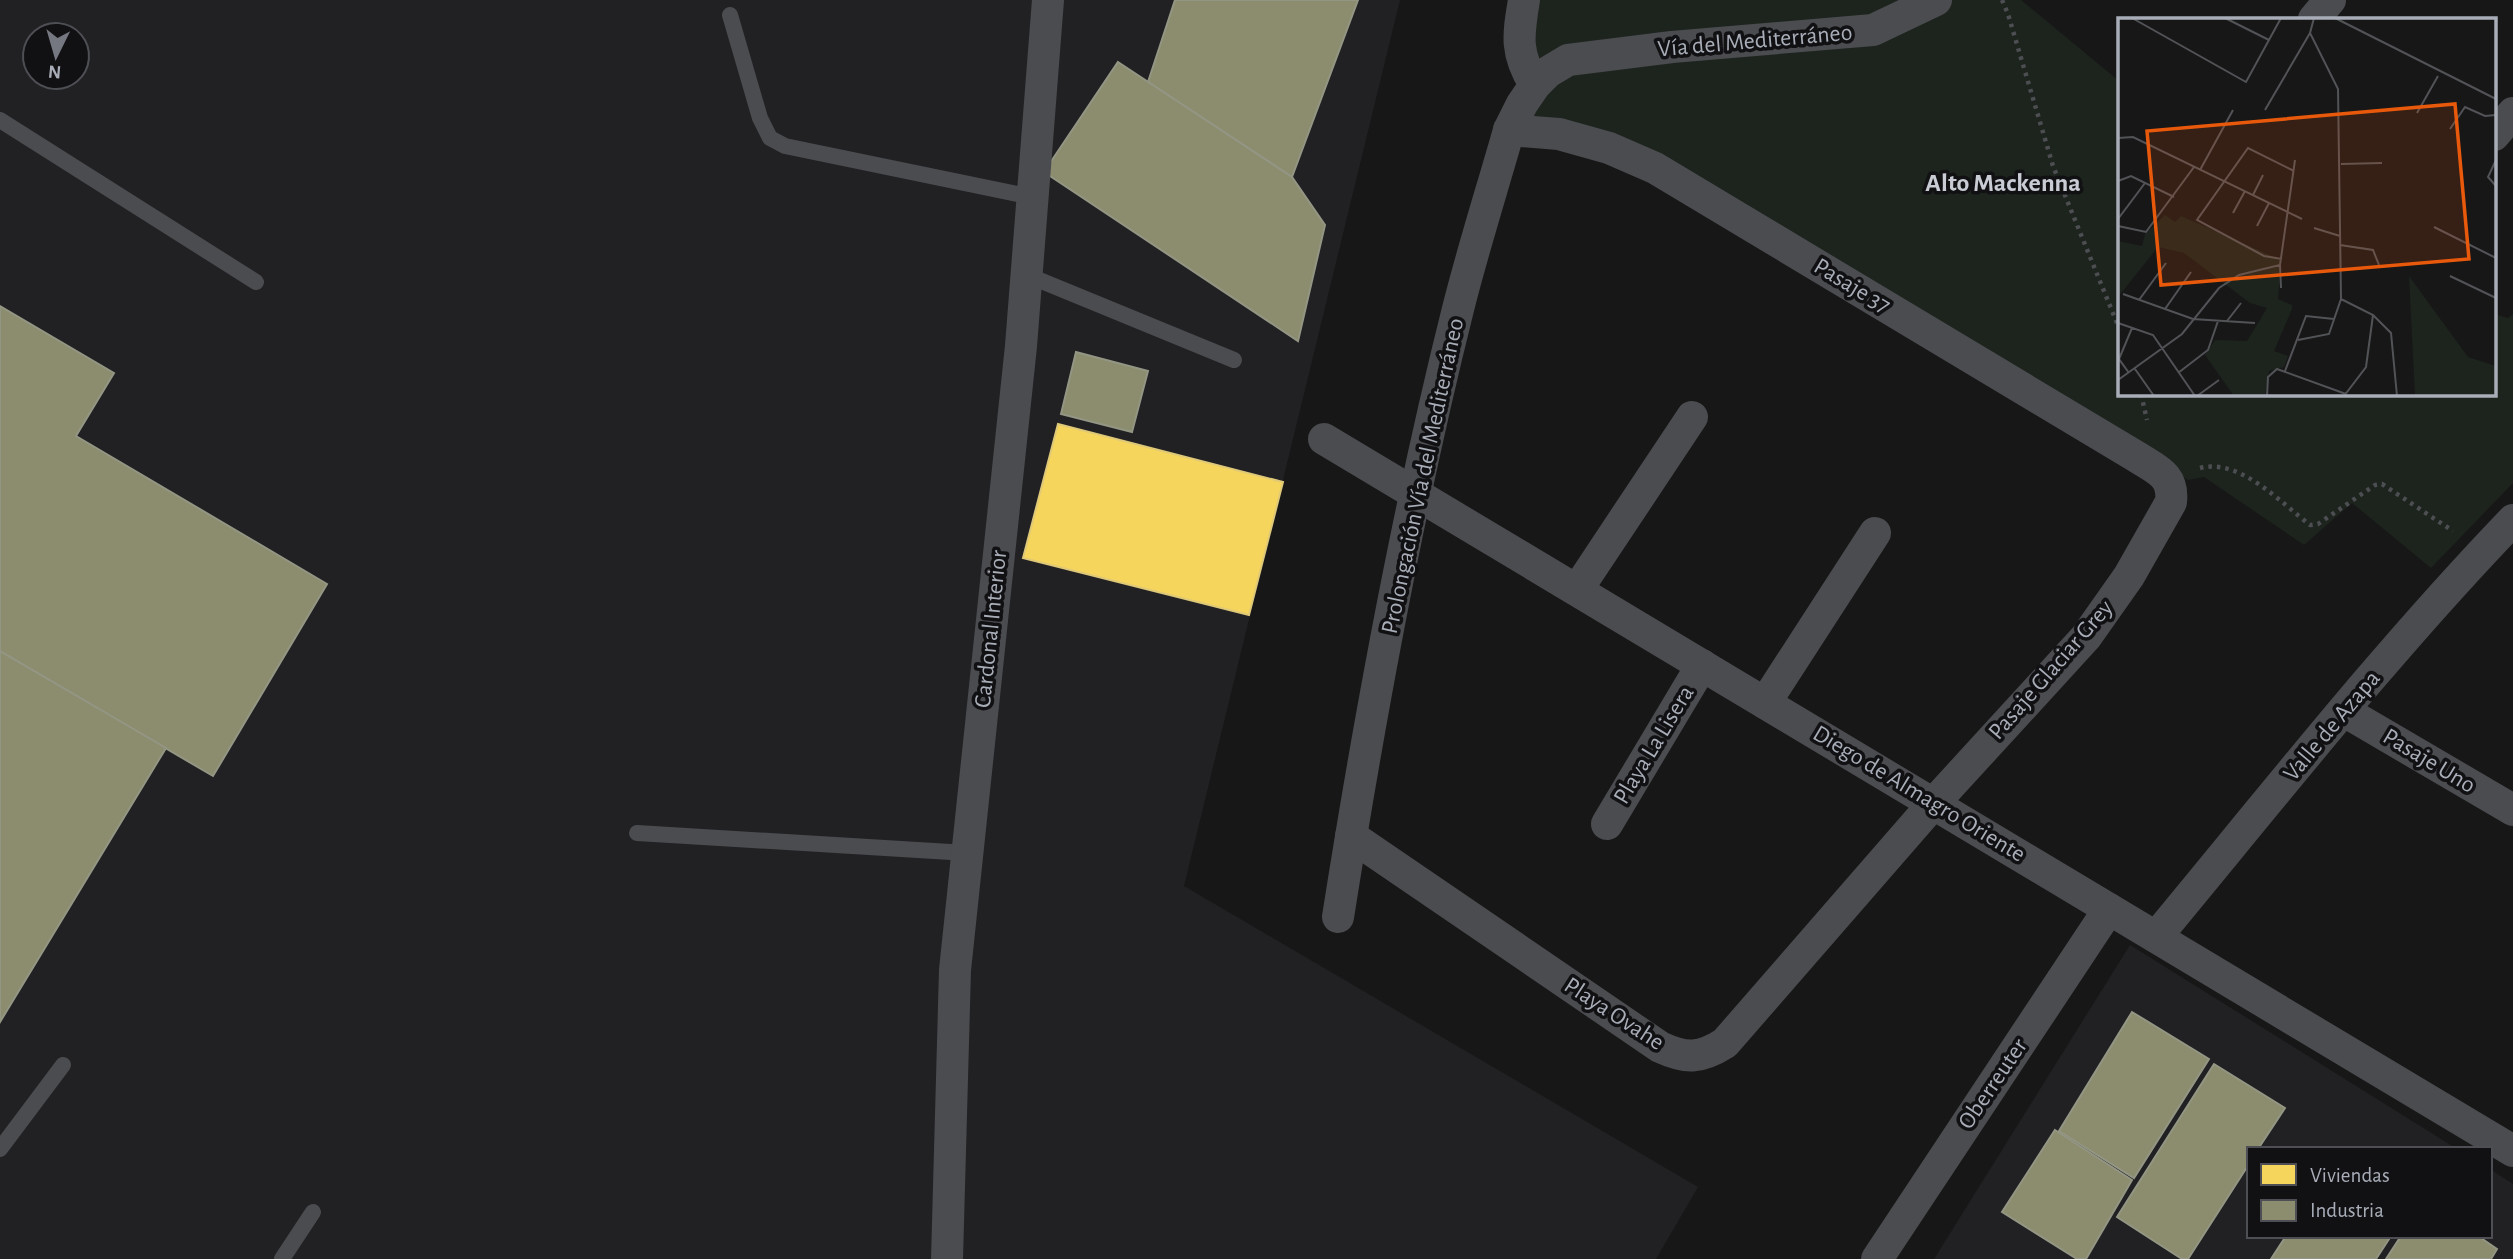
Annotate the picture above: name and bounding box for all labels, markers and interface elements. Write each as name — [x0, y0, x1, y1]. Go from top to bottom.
inset map — [2118, 18, 2496, 396]
north arrow — [21, 21, 91, 91]
street label: Vía del Mediterráneo — [1657, 21, 1853, 61]
text: N — [47, 61, 62, 81]
district label: Alto Mackenna — [1925, 170, 2081, 196]
street label: Pasaje 37 — [1810, 254, 1894, 318]
street label: Prolongación Vía del Mediterráneo — [1378, 316, 1468, 636]
street label: Cardonal Interior — [971, 549, 1011, 709]
street label: Pasaje Glaciar Grey — [1984, 596, 2118, 744]
street label: Valle de Azapa — [2279, 666, 2385, 786]
street label: Playa La Lisera — [1609, 682, 1699, 808]
street label: Diego de Almagro Oriente — [1809, 721, 2029, 867]
street label: Pasaje Uno — [2379, 724, 2479, 798]
street label: Playa Ovahe — [1560, 973, 1668, 1055]
street label: Oberreuter — [1954, 1034, 2032, 1134]
legend — [2247, 1147, 2492, 1238]
text: Viviendas — [2310, 1165, 2390, 1186]
text: Industria — [2310, 1200, 2384, 1221]

